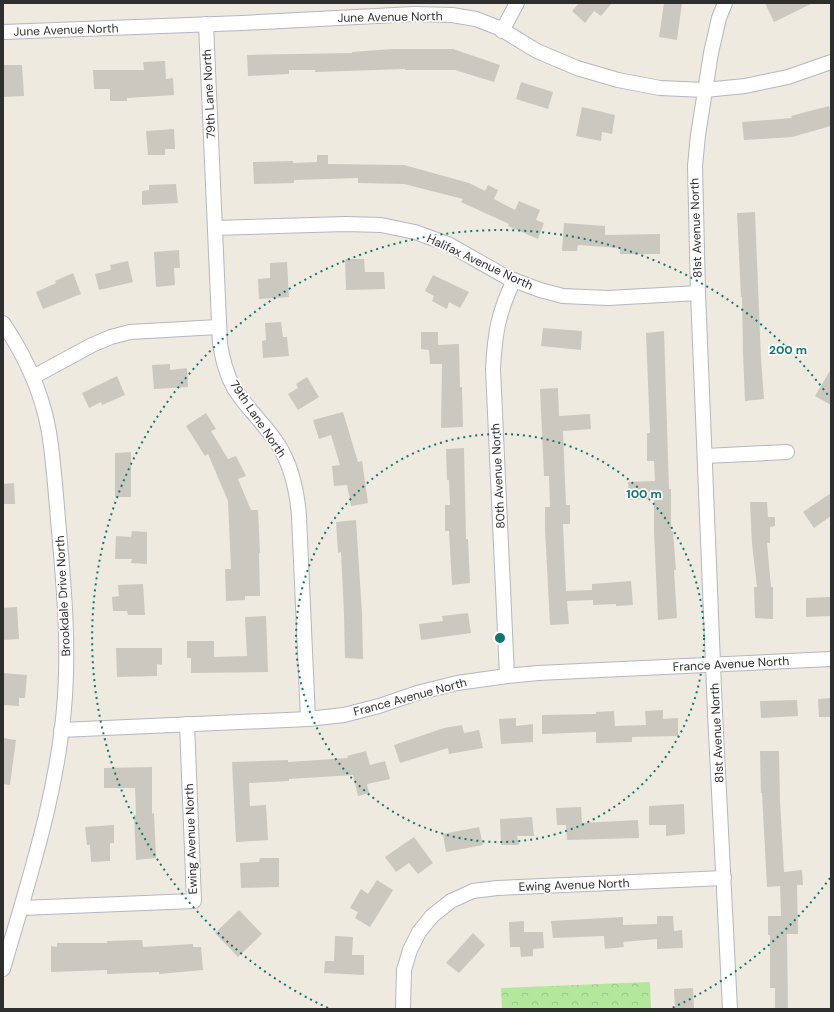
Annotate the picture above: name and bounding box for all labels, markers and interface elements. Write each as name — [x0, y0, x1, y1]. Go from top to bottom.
street label: June Avenue North — [337, 8, 443, 26]
street label: June Avenue North — [13, 20, 119, 40]
street label: 79th Lane North — [199, 49, 219, 139]
street label: 81st Avenue North — [686, 178, 706, 278]
street label: Halifax Avenue North — [424, 230, 536, 294]
text: 200 m — [769, 342, 807, 358]
street label: 79th Lane North — [226, 377, 290, 461]
street label: 80th Avenue North — [487, 423, 509, 529]
text: 100 m — [626, 486, 662, 502]
street label: Brookdale Drive North — [52, 535, 74, 657]
centre of rings — [493, 631, 507, 645]
street label: France Avenue North — [672, 653, 790, 675]
street label: France Avenue North — [352, 674, 468, 720]
street label: 81st Avenue North — [706, 683, 728, 783]
street label: Ewing Avenue North — [181, 783, 201, 895]
street label: Ewing Avenue North — [518, 875, 630, 895]

